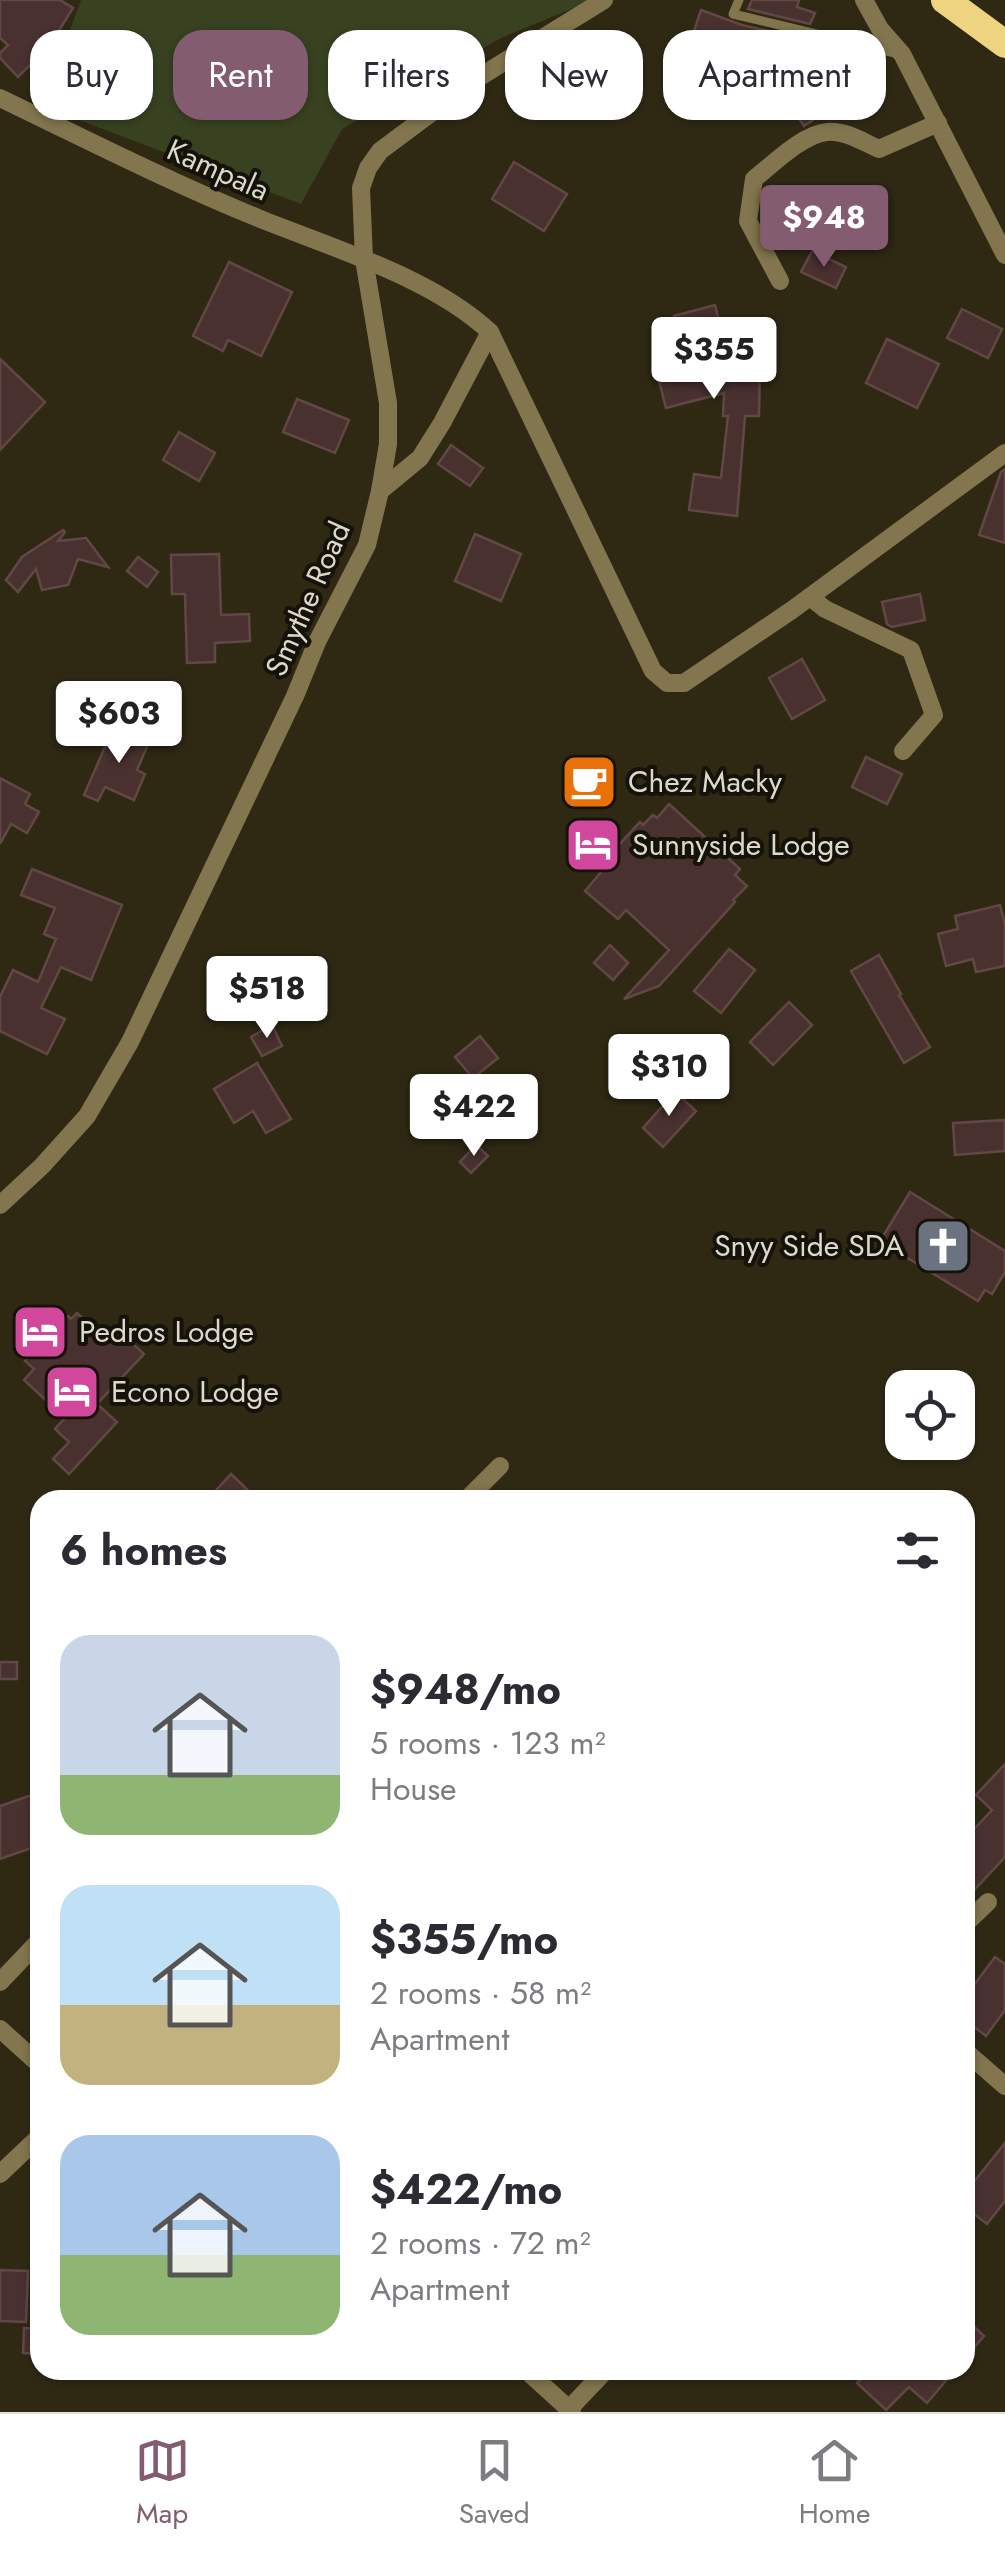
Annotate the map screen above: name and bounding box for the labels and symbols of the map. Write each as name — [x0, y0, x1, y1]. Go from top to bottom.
street label: Kampala — [160, 128, 276, 211]
pin: $948 — [765, 185, 883, 270]
pin: $355 — [655, 317, 773, 402]
street label: Smythe Road — [254, 515, 361, 683]
pin: $603 — [60, 681, 178, 766]
cafe icon: Chez Macky — [559, 752, 619, 812]
place label: Chez Macky — [628, 760, 783, 803]
hotel icon: Sunnyside Lodge — [563, 815, 623, 875]
place label: Sunnyside Lodge — [632, 823, 850, 866]
pin: $518 — [208, 956, 326, 1041]
pin: $310 — [610, 1034, 728, 1119]
pin: $422 — [415, 1074, 533, 1159]
church icon: Snyy Side SDA — [913, 1216, 973, 1276]
place label: Snyy Side SDA — [714, 1224, 904, 1267]
hotel icon: Pedros Lodge — [10, 1302, 70, 1362]
place label: Pedros Lodge — [79, 1310, 254, 1353]
hotel icon: Econo Lodge — [42, 1362, 102, 1422]
place label: Econo Lodge — [111, 1370, 279, 1413]

